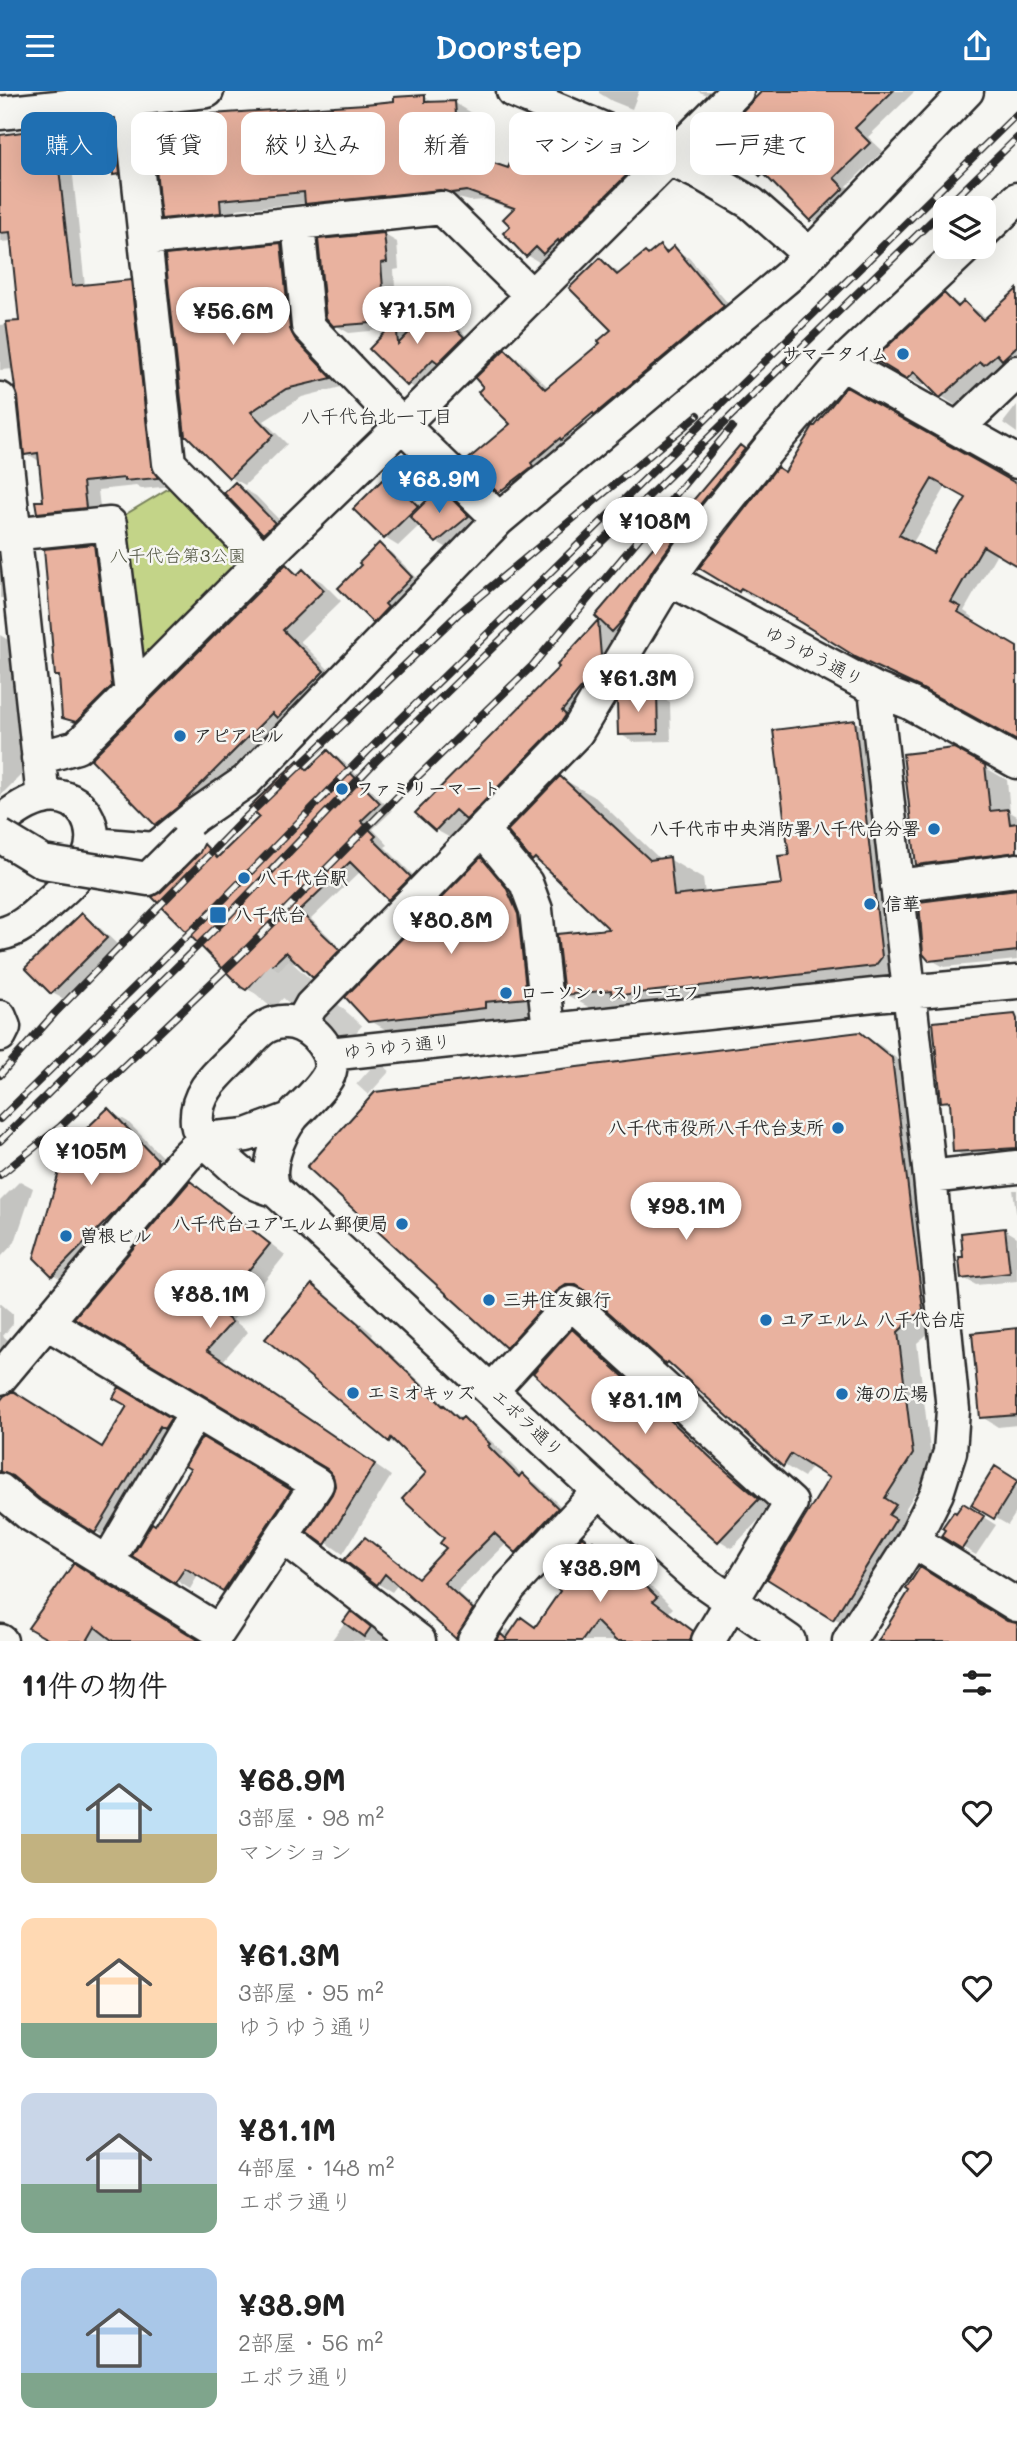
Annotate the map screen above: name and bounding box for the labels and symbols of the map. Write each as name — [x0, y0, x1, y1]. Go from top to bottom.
pin: ¥56.6M — [176, 287, 290, 347]
pin: ¥71.5M — [360, 287, 474, 346]
place label: サマータイム — [782, 341, 889, 365]
marker: サマータイム — [895, 346, 911, 362]
district label: 八千代台北一丁目 — [301, 403, 453, 428]
pin: ¥68.9M — [382, 455, 496, 515]
pin: ¥108M — [606, 497, 704, 557]
park label: 八千代台第3公園 — [110, 543, 246, 567]
street label: ゆうゆう通り — [761, 619, 868, 691]
pin: ¥61.3M — [581, 655, 695, 714]
place label: アピアビル — [194, 723, 284, 747]
marker: アピアビル — [172, 728, 188, 744]
place label: ファミリーマート — [356, 776, 501, 800]
marker: ファミリーマート — [334, 781, 350, 797]
place label: 八千代市中央消防署八千代台分署 — [650, 816, 920, 840]
marker: 八千代市中央消防署八千代台分署 — [926, 821, 942, 837]
place label: 八千代台駅 — [258, 865, 348, 889]
marker: 八千代台駅 — [236, 870, 252, 886]
place label: 信華 — [884, 891, 920, 915]
marker: 信華 — [862, 896, 878, 912]
pin: ¥80.8M — [394, 897, 508, 956]
place label: 八千代台 — [234, 902, 306, 926]
marker: 八千代台 — [208, 905, 228, 925]
place label: ローソン・スリーエフ — [520, 980, 700, 1004]
marker: ローソン・スリーエフ — [498, 985, 514, 1001]
street label: ゆうゆう通り — [342, 1028, 452, 1064]
place label: 八千代市役所八千代台支所 — [608, 1115, 824, 1139]
marker: 八千代市役所八千代台支所 — [830, 1120, 846, 1136]
pin: ¥105M — [42, 1127, 140, 1187]
pin: ¥98.1M — [629, 1183, 743, 1242]
place label: 八千代台ユアエルム郵便局 — [172, 1211, 388, 1235]
marker: 八千代台ユアエルム郵便局 — [394, 1216, 410, 1232]
place label: 曽根ビル — [80, 1223, 152, 1247]
marker: 曽根ビル — [58, 1228, 74, 1244]
pin: ¥88.1M — [153, 1271, 267, 1330]
place label: 三井住友銀行 — [503, 1287, 611, 1311]
marker: 三井住友銀行 — [481, 1292, 497, 1308]
place label: ユアエルム 八千代台店 — [780, 1307, 966, 1331]
marker: ユアエルム 八千代台店 — [758, 1312, 774, 1328]
pin: ¥81.1M — [588, 1377, 702, 1436]
place label: エミオキッズ — [367, 1380, 475, 1404]
place label: 海の広場 — [856, 1381, 928, 1405]
street label: エポラ通り — [487, 1383, 569, 1462]
marker: エミオキッズ — [345, 1385, 361, 1401]
marker: 海の広場 — [834, 1386, 850, 1402]
pin: ¥38.9M — [543, 1545, 657, 1604]

